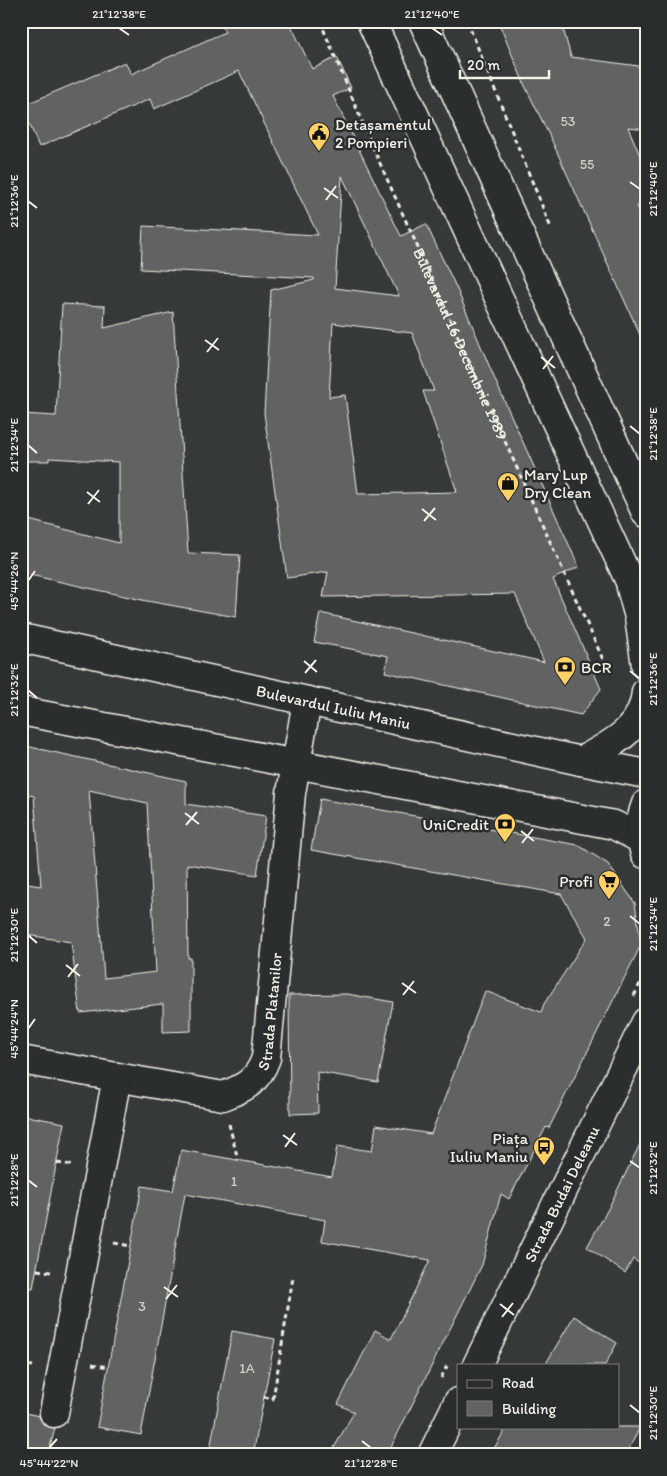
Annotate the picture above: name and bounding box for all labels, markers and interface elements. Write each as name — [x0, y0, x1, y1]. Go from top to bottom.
text: 21°12'38"E — [92, 7, 146, 21]
text: 21°12'40"E — [404, 7, 460, 21]
scale bar — [460, 48, 548, 80]
text: 20 m — [467, 56, 501, 74]
house number: 53 — [561, 113, 576, 130]
place label: Detașamentul 2 Pompieri — [335, 115, 432, 152]
public building icon: Detașamentul 2 Pompieri — [307, 121, 331, 152]
house number: 55 — [580, 156, 594, 173]
text: 21°12'40"E — [646, 161, 660, 217]
text: 21°12'36"E — [7, 174, 21, 228]
street label: Bulevardul 16 Decembrie 1989 — [410, 245, 512, 442]
text: 21°12'38"E — [646, 407, 660, 461]
text: 21°12'34"E — [7, 417, 21, 472]
place label: Mary Lup Dry Clean — [524, 465, 591, 502]
shop icon: Mary Lup Dry Clean — [496, 471, 520, 502]
text: 45°44'26"N — [7, 552, 21, 610]
text: 21°12'36"E — [646, 652, 660, 706]
bank icon: BCR — [553, 655, 577, 686]
place label: BCR — [581, 658, 612, 677]
text: 21°12'32"E — [7, 663, 21, 717]
street label: Bulevardul Iuliu Maniu — [255, 680, 413, 733]
bank icon: UniCredit — [493, 812, 517, 843]
place label: UniCredit — [423, 815, 489, 834]
supermarket icon: Profi — [597, 869, 621, 900]
place label: Profi — [559, 872, 593, 891]
text: 21°12'34"E — [646, 896, 660, 951]
text: 21°12'30"E — [7, 907, 21, 962]
house number: 2 — [603, 913, 611, 930]
street label: Strada Platanilor — [253, 952, 285, 1073]
text: 45°44'24"N — [7, 999, 21, 1059]
street label: Strada Budai Deleanu — [520, 1122, 603, 1265]
place label: Piața Iuliu Maniu — [450, 1129, 529, 1166]
bus stop icon: Piața Iuliu Maniu — [532, 1135, 556, 1166]
text: 21°12'32"E — [646, 1141, 660, 1195]
text: 21°12'28"E — [7, 1153, 21, 1207]
house number: 1 — [231, 1173, 238, 1190]
house number: 3 — [138, 1298, 146, 1315]
house number: 1A — [239, 1360, 255, 1377]
legend — [457, 1364, 620, 1428]
text: Road — [502, 1374, 535, 1392]
text: 21°12'30"E — [646, 1385, 660, 1440]
text: Building — [502, 1400, 556, 1418]
text: 45°44'22"N — [20, 1456, 78, 1470]
text: 21°12'28"E — [344, 1456, 398, 1470]

